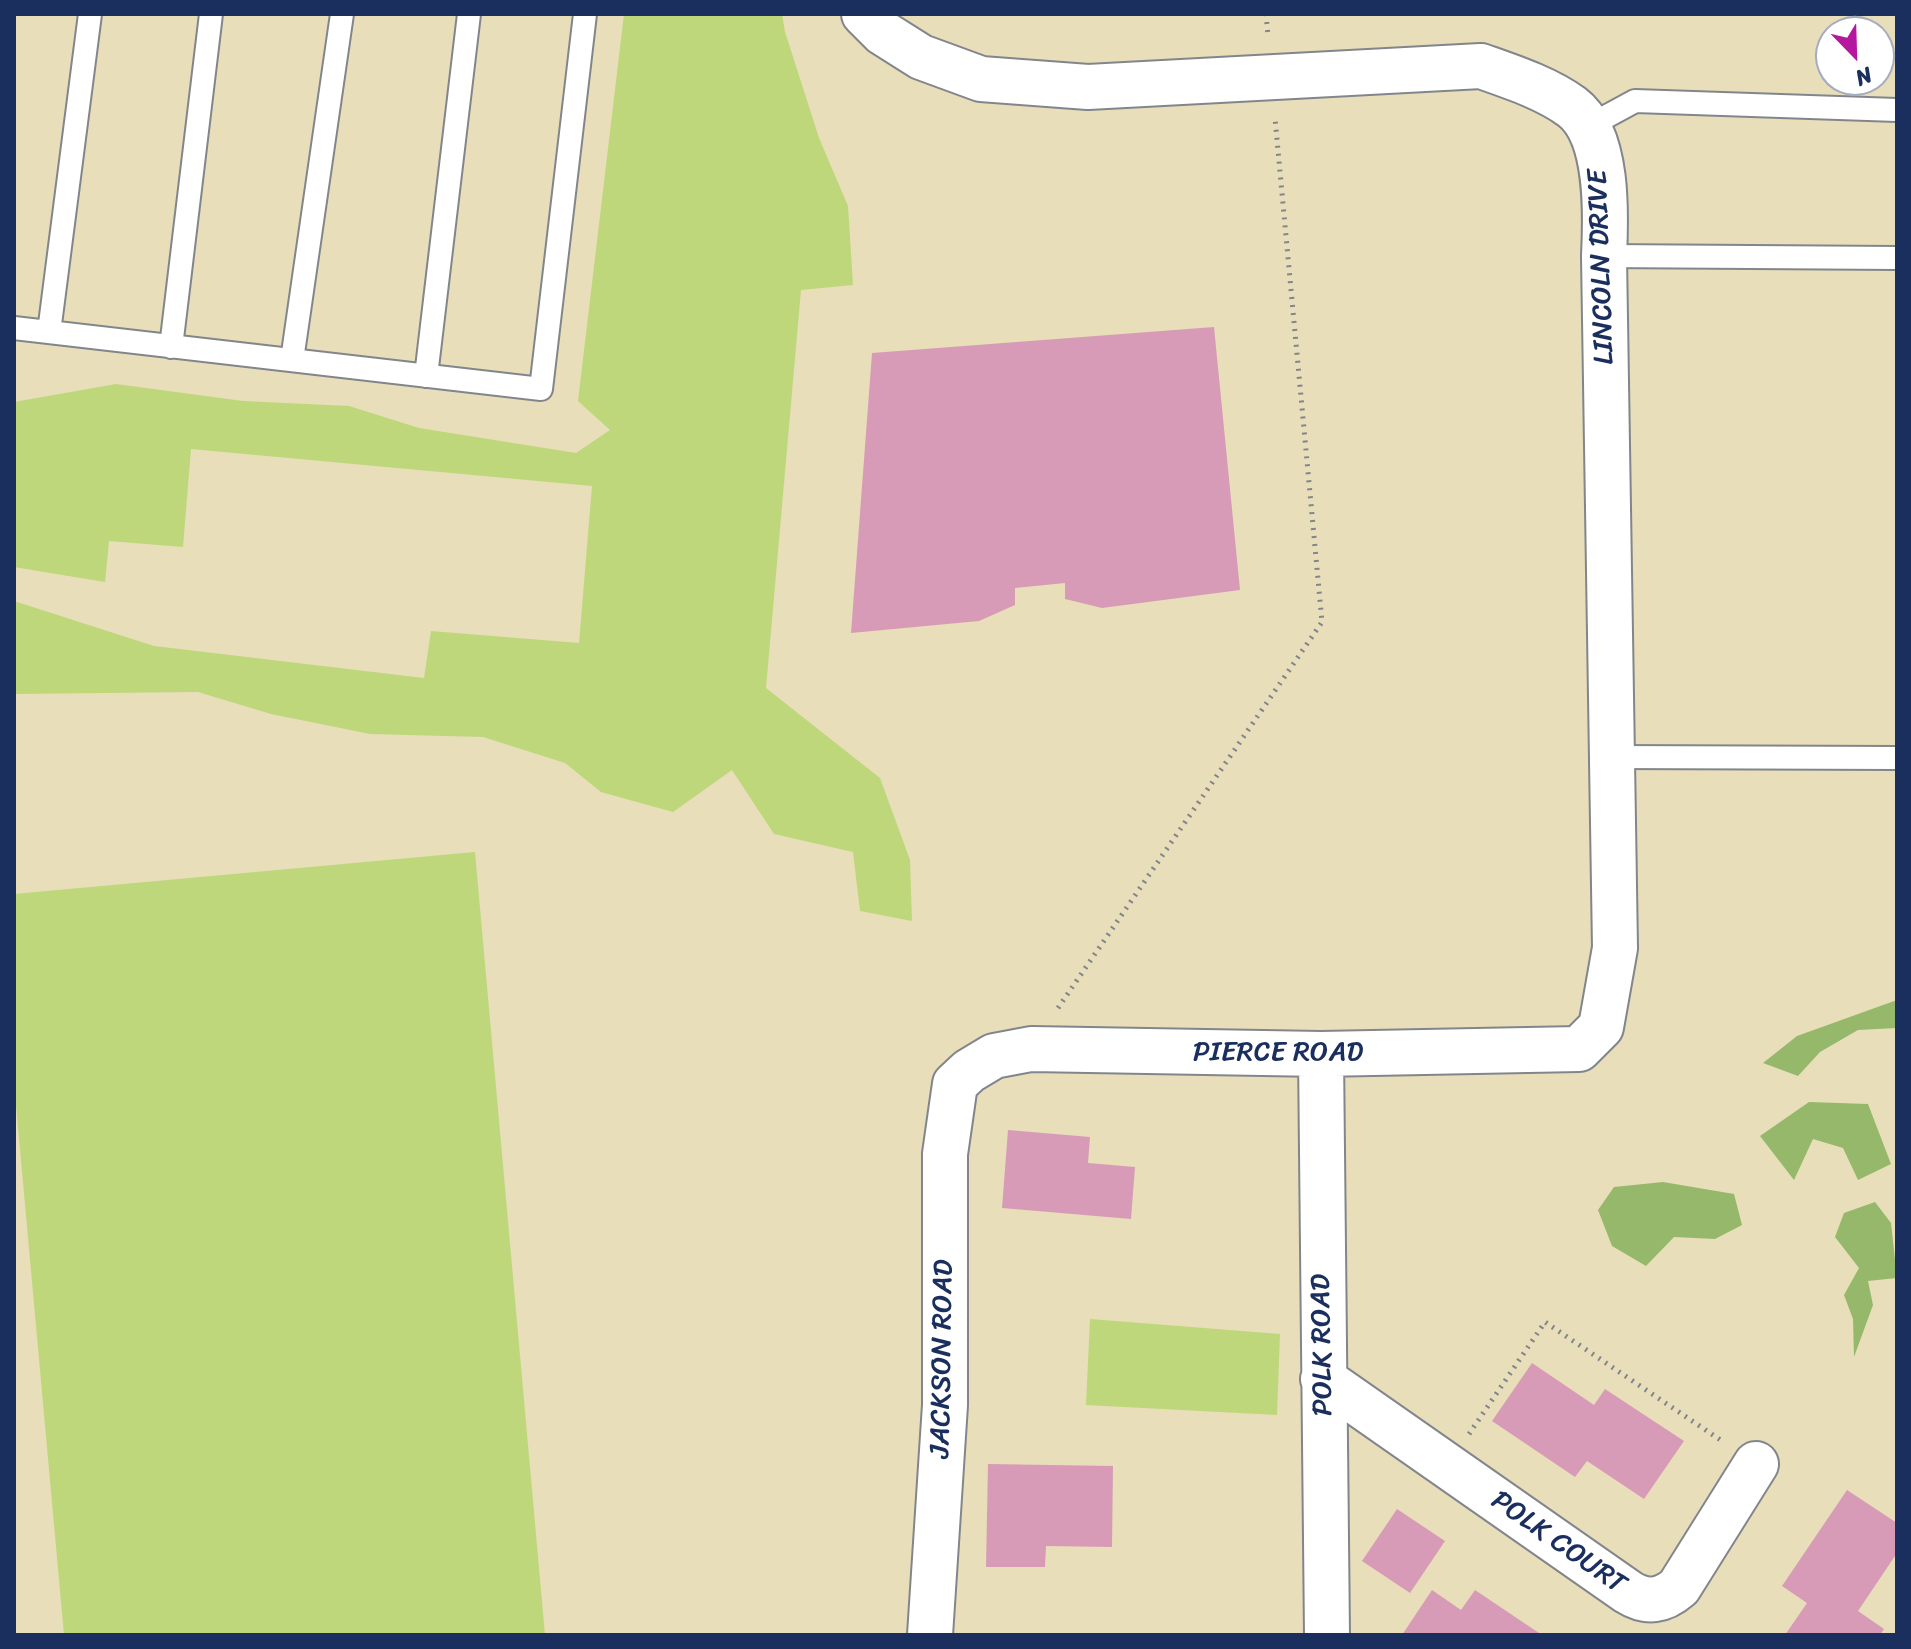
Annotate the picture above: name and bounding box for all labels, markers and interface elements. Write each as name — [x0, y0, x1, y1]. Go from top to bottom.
north arrow — [1815, 16, 1895, 96]
text: N — [1849, 56, 1878, 98]
street label: LINCOLN DRIVE — [1582, 169, 1622, 365]
street label: PIERCE ROAD — [1193, 1036, 1363, 1070]
street label: JACKSON ROAD — [924, 1259, 962, 1459]
street label: POLK ROAD — [1305, 1274, 1341, 1416]
street label: POLK COURT — [1484, 1484, 1632, 1602]

